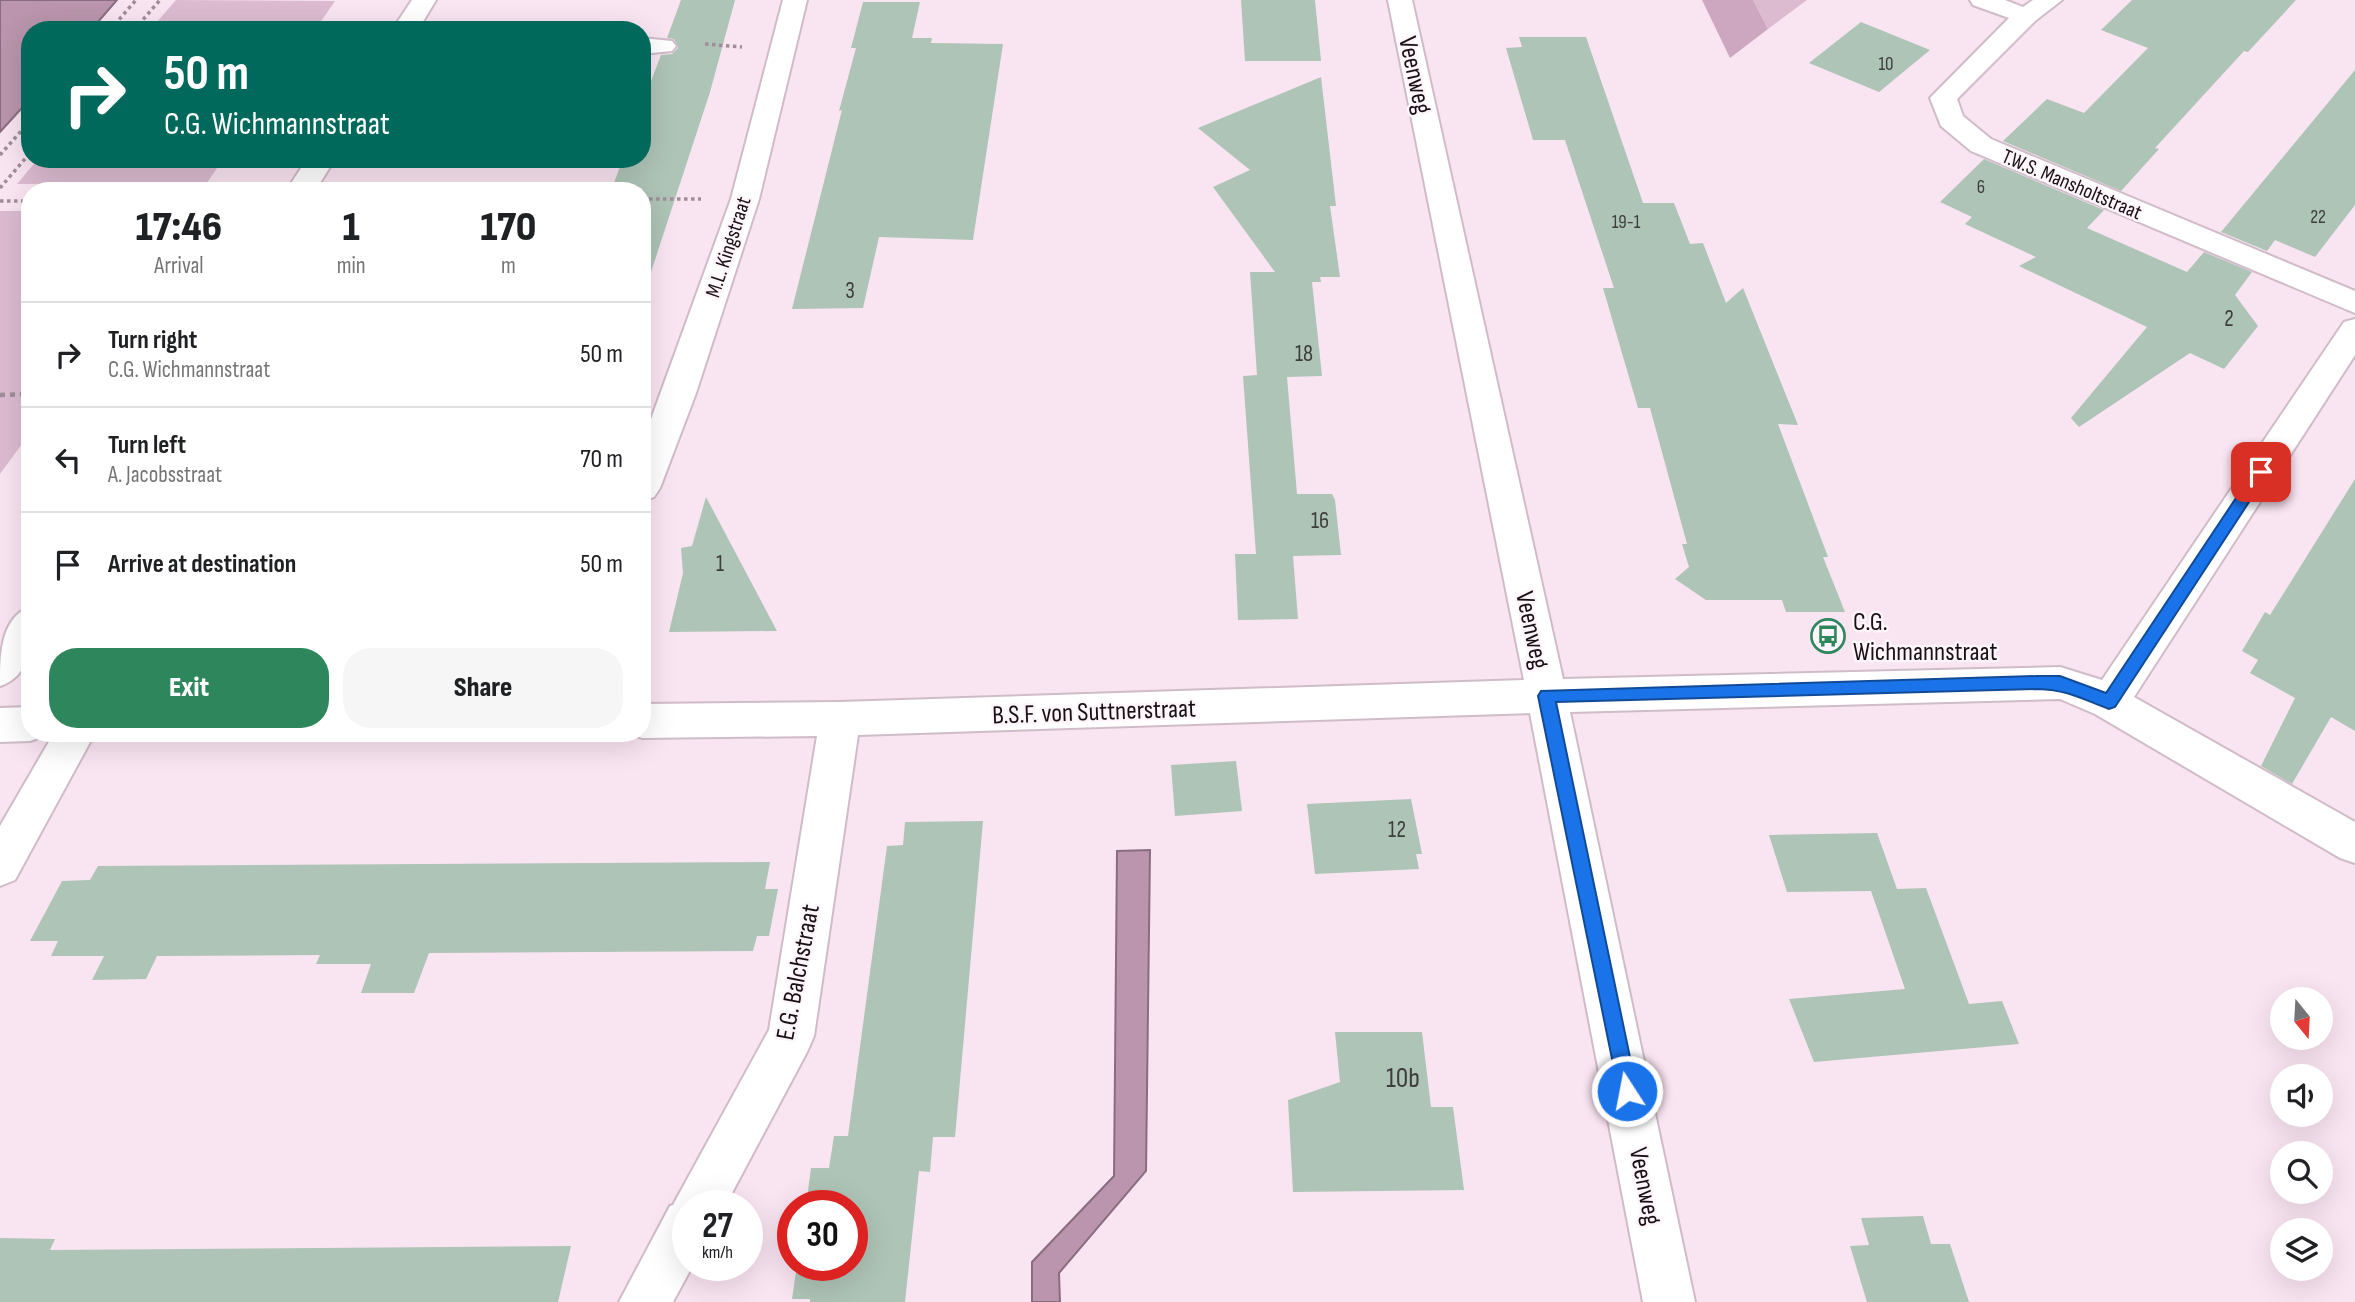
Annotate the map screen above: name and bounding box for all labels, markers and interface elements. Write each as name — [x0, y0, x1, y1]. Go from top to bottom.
street label: Veenweg — [1391, 34, 1438, 117]
text: 50 m — [164, 45, 249, 104]
icon: right — [49, 49, 140, 140]
house number: 10 — [1878, 53, 1894, 76]
text: C.G. Wichmannstraat — [164, 105, 390, 144]
street label: T.W.S. Mansholtstraat — [1998, 144, 2146, 225]
house number: 6 — [1977, 176, 1985, 199]
street label: M.L. Kingstraat — [700, 194, 757, 301]
text: 17:46 — [136, 202, 222, 253]
text: 1 — [343, 202, 360, 253]
text: 170 — [480, 202, 536, 253]
house number: 22 — [2310, 206, 2326, 229]
house number: 19-1 — [1612, 211, 1641, 234]
text: Arrival — [154, 252, 204, 280]
text: min — [337, 252, 366, 280]
text: m — [501, 252, 516, 280]
house number: 3 — [845, 277, 855, 305]
house number: 2 — [2224, 305, 2234, 333]
text: Turn right — [108, 325, 197, 356]
icon: right — [49, 336, 87, 374]
text: 50 m — [580, 339, 623, 370]
house number: 18 — [1295, 340, 1313, 368]
text: C.G. Wichmannstraat — [108, 356, 270, 384]
text: Turn left — [108, 430, 186, 461]
icon: left — [49, 441, 87, 479]
pin — [2231, 442, 2291, 502]
text: 70 m — [580, 444, 623, 475]
icon: arrive — [2242, 453, 2280, 491]
text: A. Jacobsstraat — [108, 461, 222, 489]
house number: 16 — [1311, 507, 1329, 535]
icon: arrive — [49, 546, 87, 584]
text: Arrive at destination — [108, 549, 296, 580]
text: 50 m — [580, 549, 623, 580]
house number: 1 — [716, 550, 724, 578]
street label: Veenweg — [1508, 589, 1555, 672]
place label: C.G. Wichmannstraat — [1853, 607, 1998, 668]
bus stop icon: C.G. Wichmannstraat — [1809, 617, 1847, 655]
button: Exit — [49, 648, 329, 728]
button: Share — [343, 648, 623, 728]
street label: B.S.F. von Suttnerstraat — [992, 693, 1197, 732]
house number: 12 — [1388, 816, 1406, 844]
street label: E.G. Balchstraat — [770, 902, 827, 1043]
north arrow — [2270, 987, 2333, 1050]
map controls — [2270, 987, 2333, 1281]
position arrow — [1590, 1054, 1664, 1128]
house number: 10b — [1386, 1062, 1420, 1095]
button: sound — [2270, 1064, 2333, 1127]
button: search — [2270, 1141, 2333, 1204]
street label: Veenweg — [1622, 1145, 1667, 1228]
speed limit sign: 30 — [777, 1190, 868, 1281]
text: 27 — [702, 1205, 733, 1248]
button: layers — [2270, 1218, 2333, 1281]
text: km/h — [702, 1242, 733, 1263]

